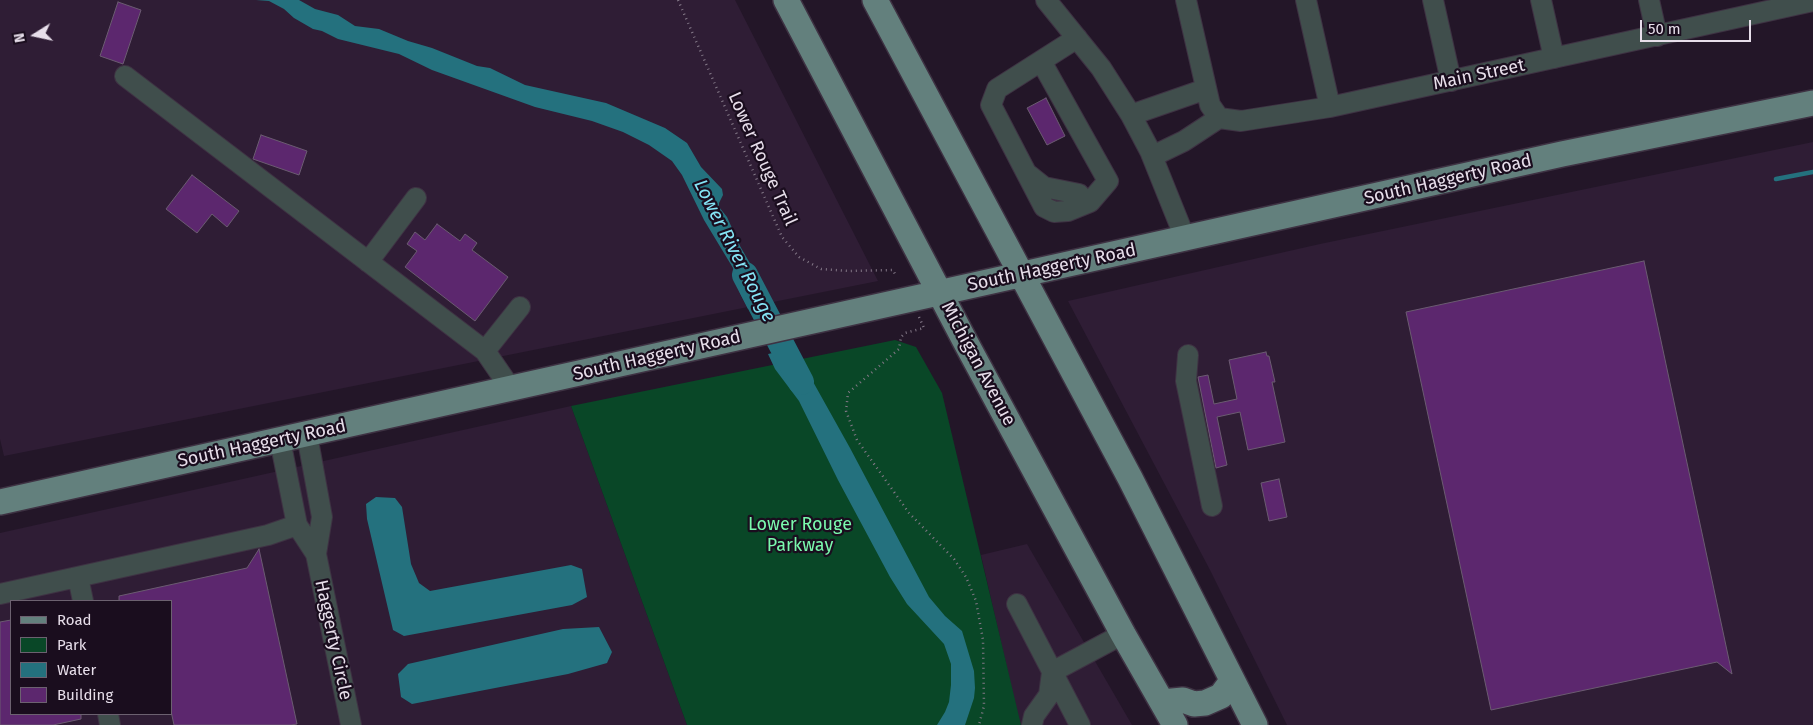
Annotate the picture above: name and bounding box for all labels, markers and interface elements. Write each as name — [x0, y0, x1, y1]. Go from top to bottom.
north arrow — [10, 10, 60, 60]
scale bar — [1643, 10, 1754, 42]
text: 50 m — [1648, 20, 1681, 38]
text: N — [11, 32, 29, 44]
street label: Main Street — [1431, 55, 1527, 95]
street label: Lower Rouge Trail — [723, 89, 801, 229]
street label: South Haggerty Road — [1362, 150, 1534, 210]
water label: Lower River Rouge — [688, 176, 780, 326]
street label: South Haggerty Road — [966, 240, 1138, 296]
street label: Michigan Avenue — [936, 298, 1020, 430]
street label: South Haggerty Road — [571, 326, 743, 386]
street label: South Haggerty Road — [176, 416, 348, 472]
park label: Lower Rouge Parkway — [748, 514, 852, 556]
street label: Haggerty Circle — [310, 578, 356, 702]
legend — [10, 600, 172, 715]
text: Road — [57, 611, 92, 629]
text: Park — [57, 636, 87, 654]
text: Water — [57, 661, 96, 679]
text: Building — [57, 686, 113, 704]

